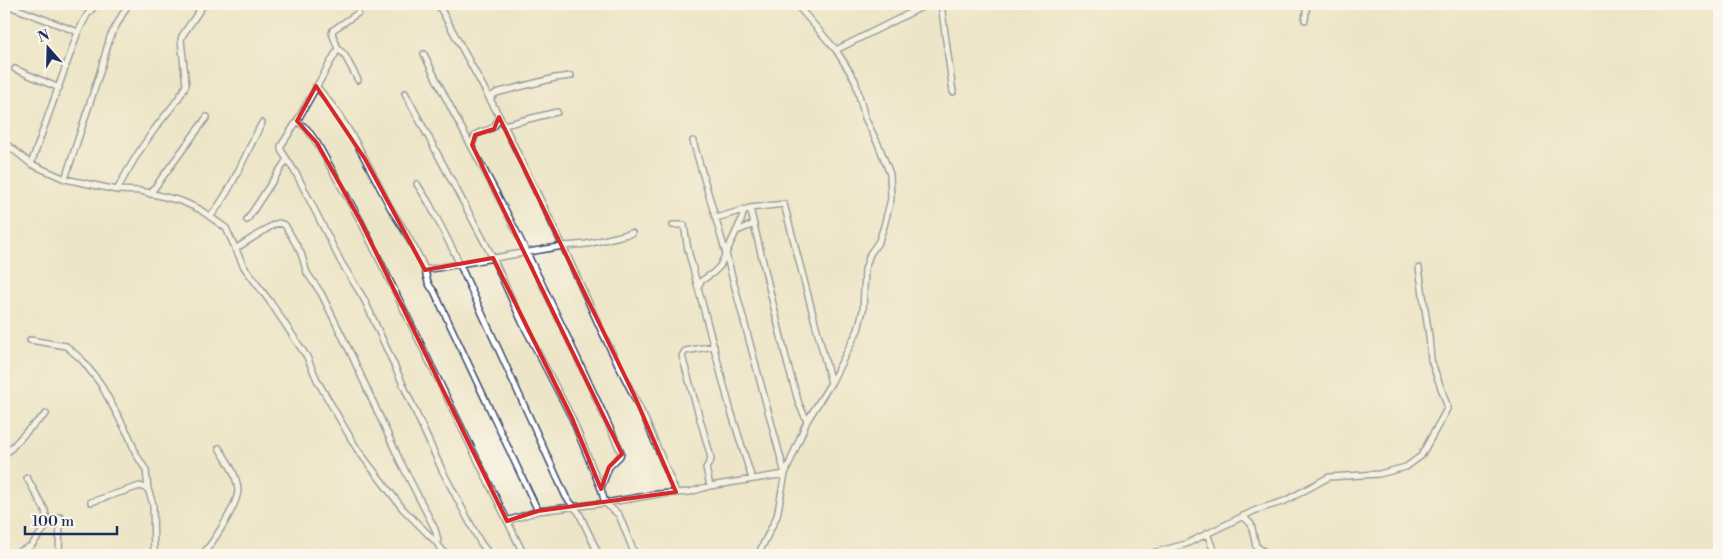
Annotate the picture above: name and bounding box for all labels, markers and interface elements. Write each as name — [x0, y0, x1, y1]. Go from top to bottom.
north arrow — [22, 22, 72, 72]
text: N — [36, 26, 52, 47]
scale bar — [25, 504, 118, 536]
text: 100 m — [32, 512, 74, 531]

